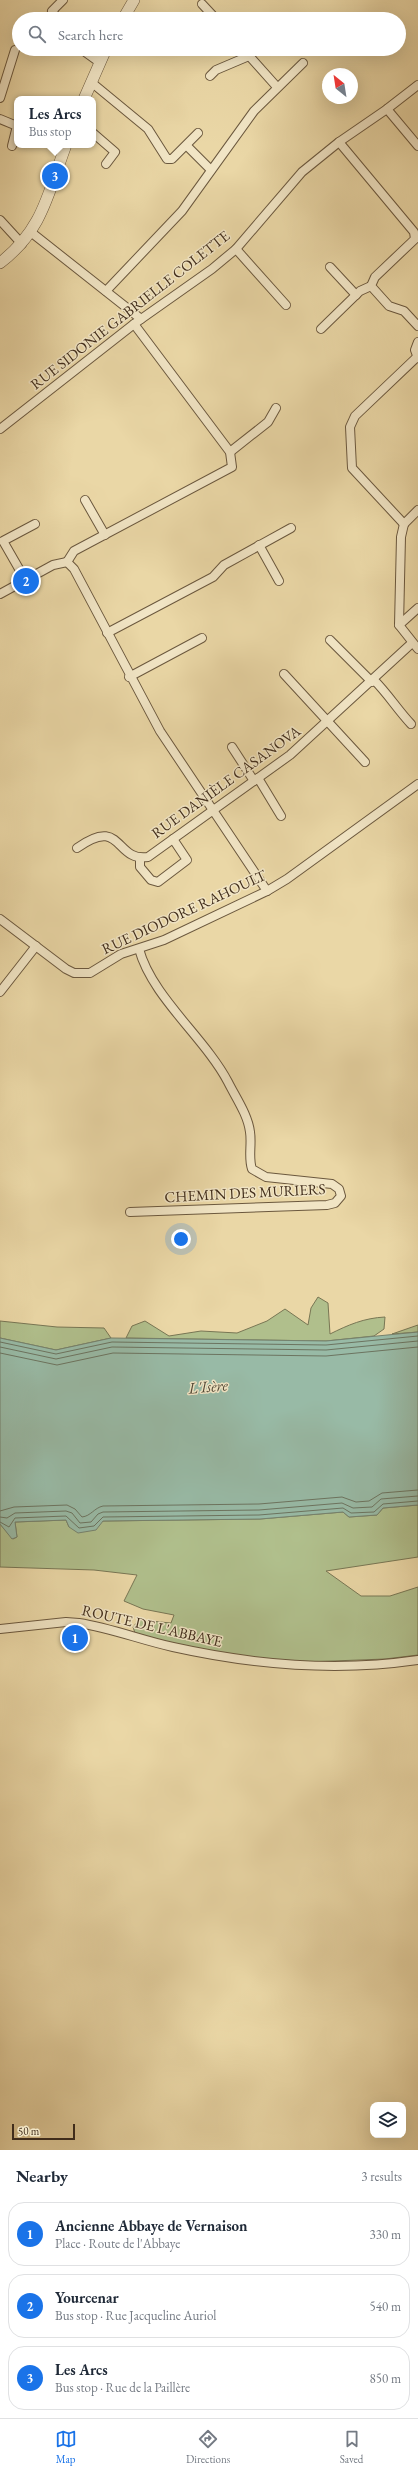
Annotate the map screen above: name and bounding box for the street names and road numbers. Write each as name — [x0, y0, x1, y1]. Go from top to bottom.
street label: RUE SIDONIE GABRIELLE COLETTE — [26, 226, 234, 393]
street label: RUE DANIÈLE CASANOVA — [147, 721, 305, 842]
street label: RUE DIODORE RAHOULT — [99, 865, 270, 958]
street label: CHEMIN DES MURIERS — [164, 1179, 326, 1206]
street label: ROUTE DE L'ABBAYE — [80, 1600, 225, 1651]

